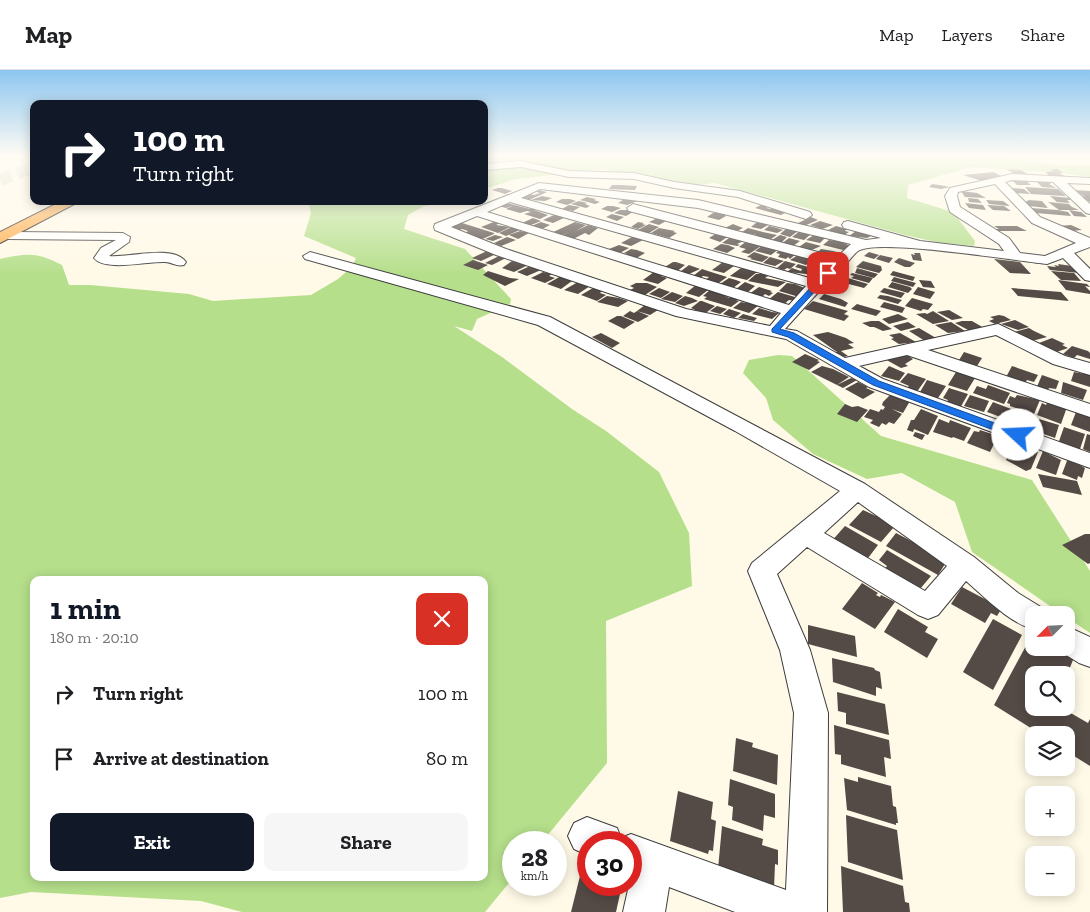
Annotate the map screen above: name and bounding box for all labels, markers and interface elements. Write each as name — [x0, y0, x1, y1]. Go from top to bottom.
text: Map — [25, 20, 72, 49]
text: Map — [879, 24, 914, 46]
text: Layers — [942, 24, 993, 46]
text: Share — [1021, 24, 1065, 46]
text: 100 m — [133, 118, 225, 160]
icon: right — [50, 120, 115, 185]
text: Turn right — [133, 160, 234, 187]
pin — [807, 252, 849, 294]
icon: arrive — [814, 259, 842, 287]
position arrow — [991, 408, 1043, 460]
text: 1 min — [50, 591, 121, 627]
button: close — [416, 593, 468, 645]
north arrow — [1025, 606, 1075, 656]
map controls — [1025, 606, 1075, 896]
text: 180 m · 20:10 — [50, 628, 139, 647]
button: search — [1025, 666, 1075, 716]
icon: right — [50, 680, 78, 708]
text: Turn right — [93, 682, 183, 705]
text: 100 m — [418, 682, 468, 705]
button: layers — [1025, 726, 1075, 776]
icon: arrive — [50, 745, 78, 773]
text: Arrive at destination — [93, 747, 269, 770]
text: 80 m — [426, 747, 468, 770]
button: + — [1025, 786, 1075, 836]
button: Exit — [50, 813, 254, 871]
button: Share — [264, 813, 468, 871]
speed limit sign: 30 — [577, 831, 642, 896]
text: 28 — [521, 842, 548, 872]
button: − — [1025, 846, 1075, 896]
text: km/h — [521, 869, 548, 883]

